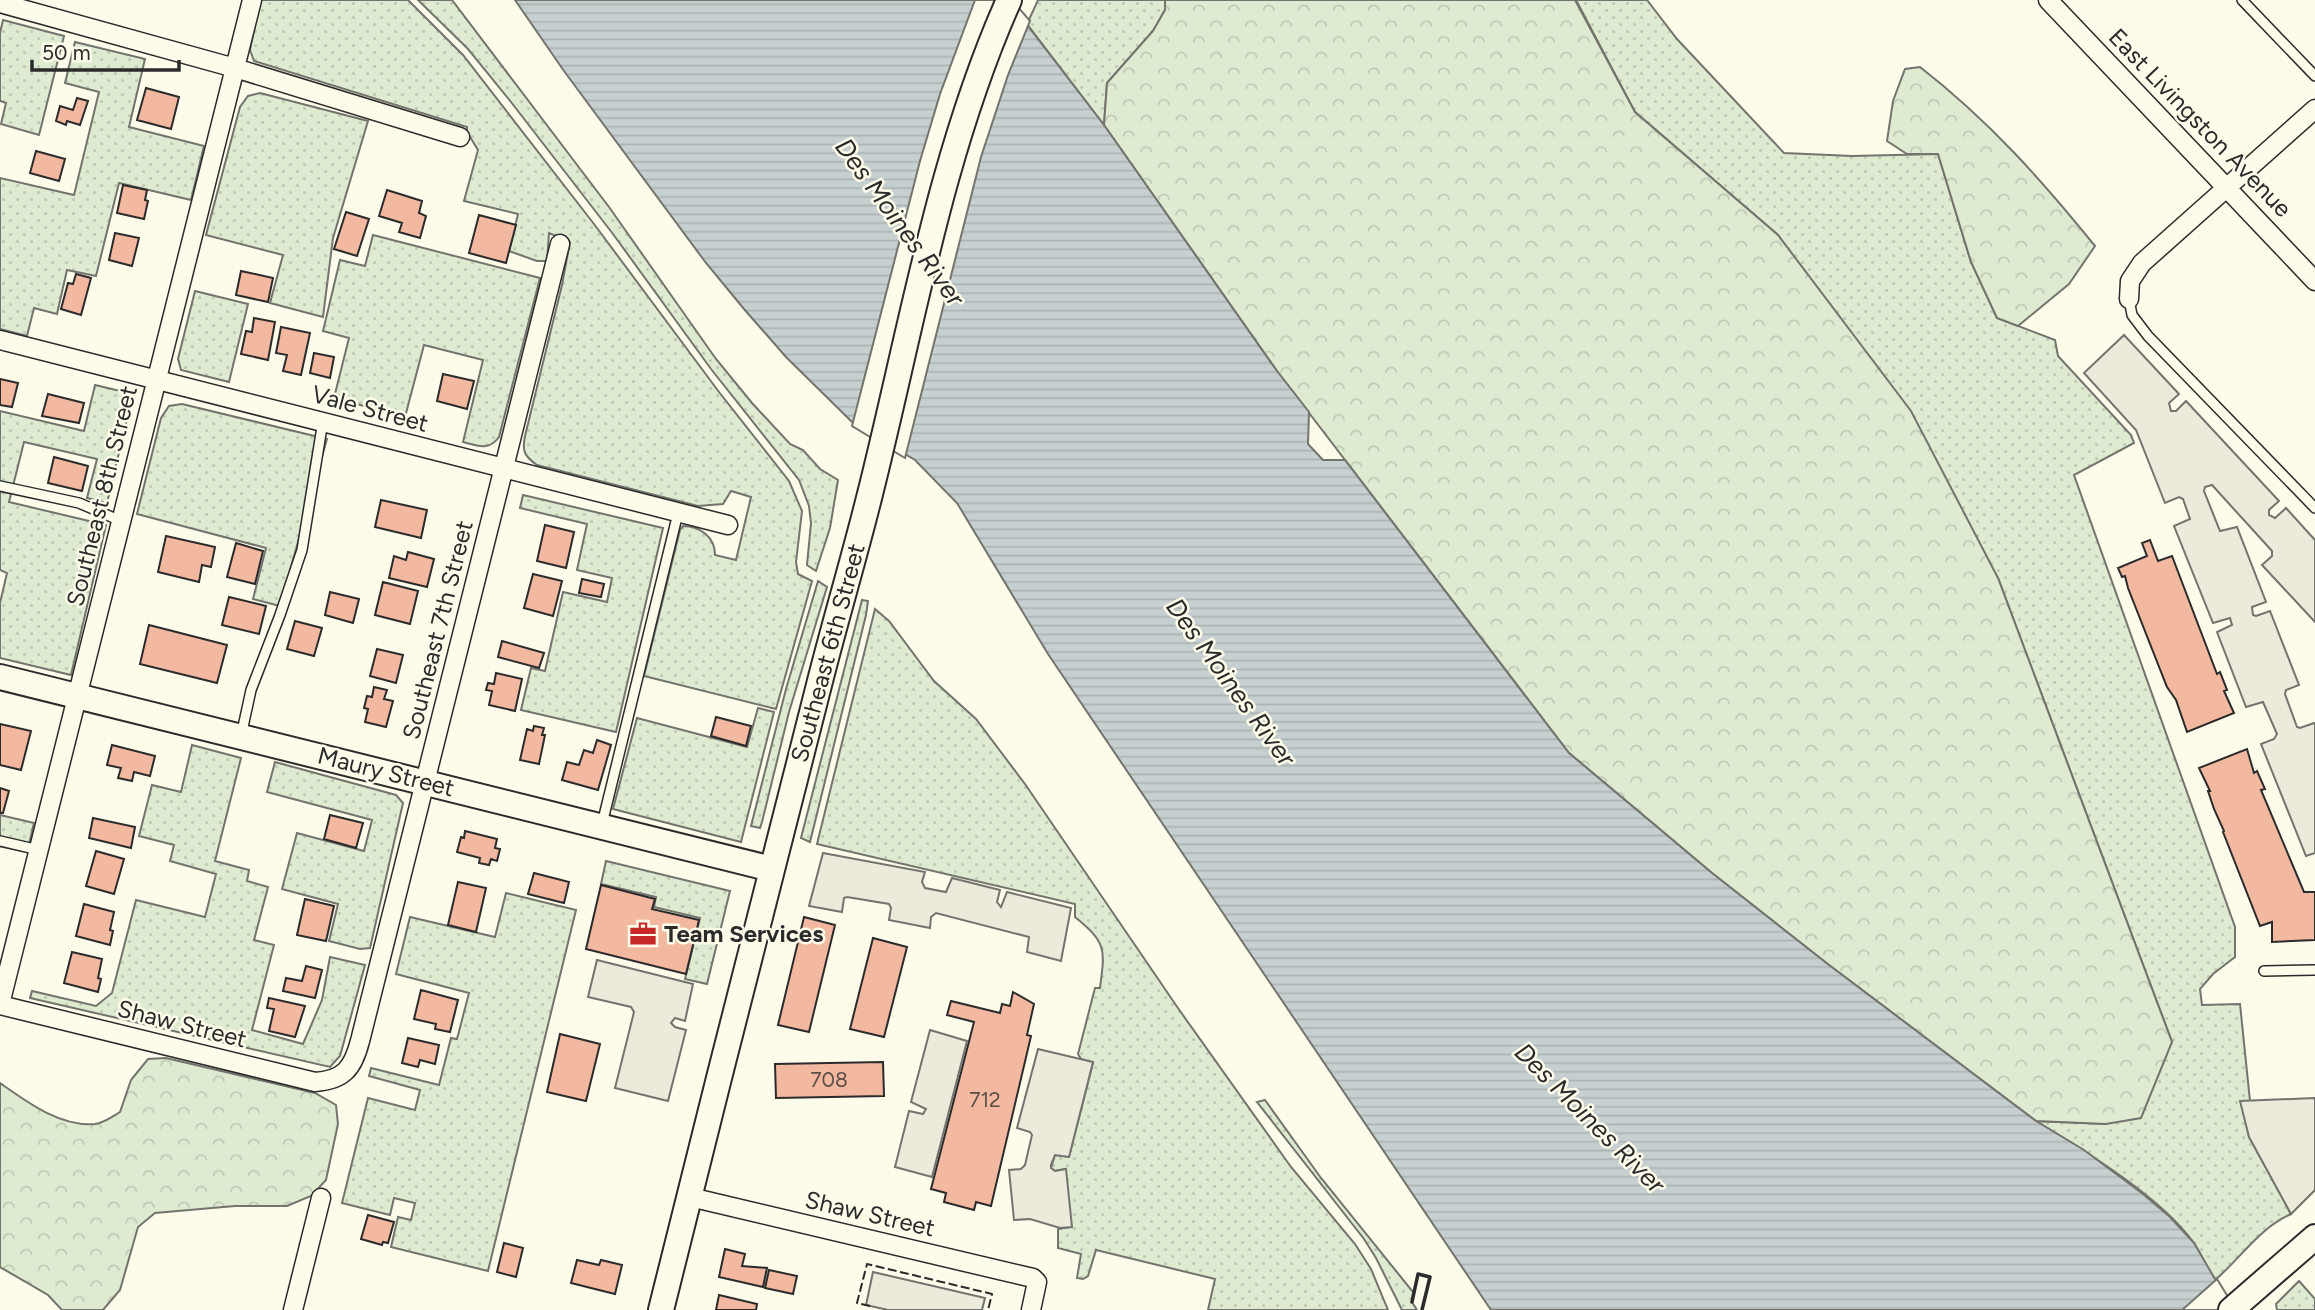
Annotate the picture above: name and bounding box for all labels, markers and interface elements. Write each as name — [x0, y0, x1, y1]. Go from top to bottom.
street label: East Livingston Avenue — [2103, 22, 2298, 223]
scale bar — [32, 28, 178, 72]
text: 50 m — [42, 40, 91, 65]
water label: Des Moines River — [828, 132, 972, 313]
street label: Vale Street — [309, 379, 432, 438]
street label: Southeast 8th Street — [60, 383, 143, 609]
street label: Southeast 7th Street — [396, 517, 479, 742]
street label: Southeast 6th Street — [784, 540, 871, 765]
water label: Des Moines River — [1159, 592, 1303, 773]
street label: Maury Street — [315, 741, 457, 802]
office icon: Team Services — [628, 919, 658, 949]
place label: Team Services — [664, 919, 823, 948]
street label: Shaw Street — [115, 993, 250, 1054]
water label: Des Moines River — [1508, 1036, 1673, 1201]
house number: 708 — [810, 1067, 848, 1092]
house number: 712 — [969, 1087, 1001, 1112]
street label: Shaw Street — [802, 1185, 938, 1243]

